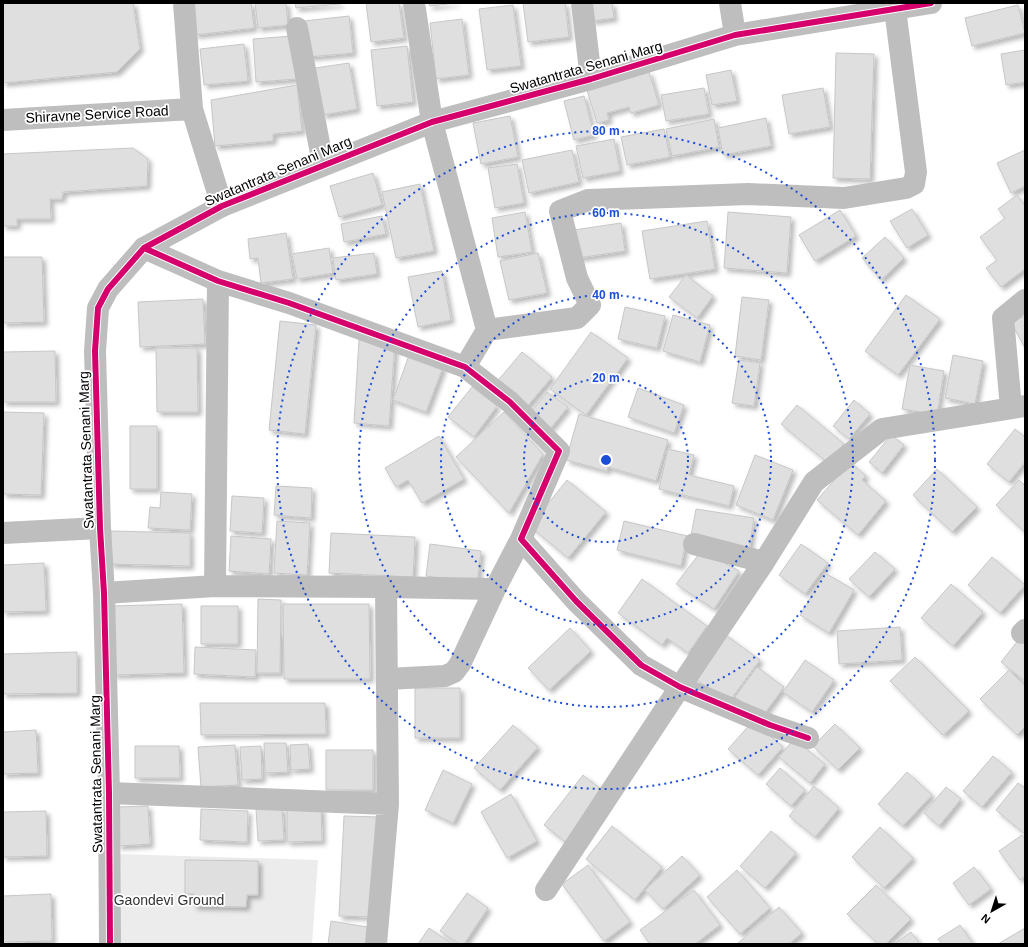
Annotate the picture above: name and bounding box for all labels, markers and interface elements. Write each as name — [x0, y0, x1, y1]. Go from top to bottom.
street label: Swatantrata Senani Marg — [508, 38, 664, 96]
street label: Shiravne Service Road — [25, 102, 169, 126]
text: 80 m — [592, 124, 620, 138]
street label: Swatantrata Senani Marg — [202, 133, 354, 209]
text: 60 m — [592, 206, 620, 220]
text: 40 m — [592, 288, 620, 302]
street label: Swatantrata Senani Marg — [75, 371, 97, 529]
text: 20 m — [592, 371, 620, 385]
centre of rings — [599, 453, 613, 467]
street label: Swatantrata Senani Marg — [87, 695, 105, 853]
north arrow — [972, 891, 1012, 931]
park label: Gaondevi Ground — [114, 892, 224, 908]
text: N — [979, 912, 993, 926]

